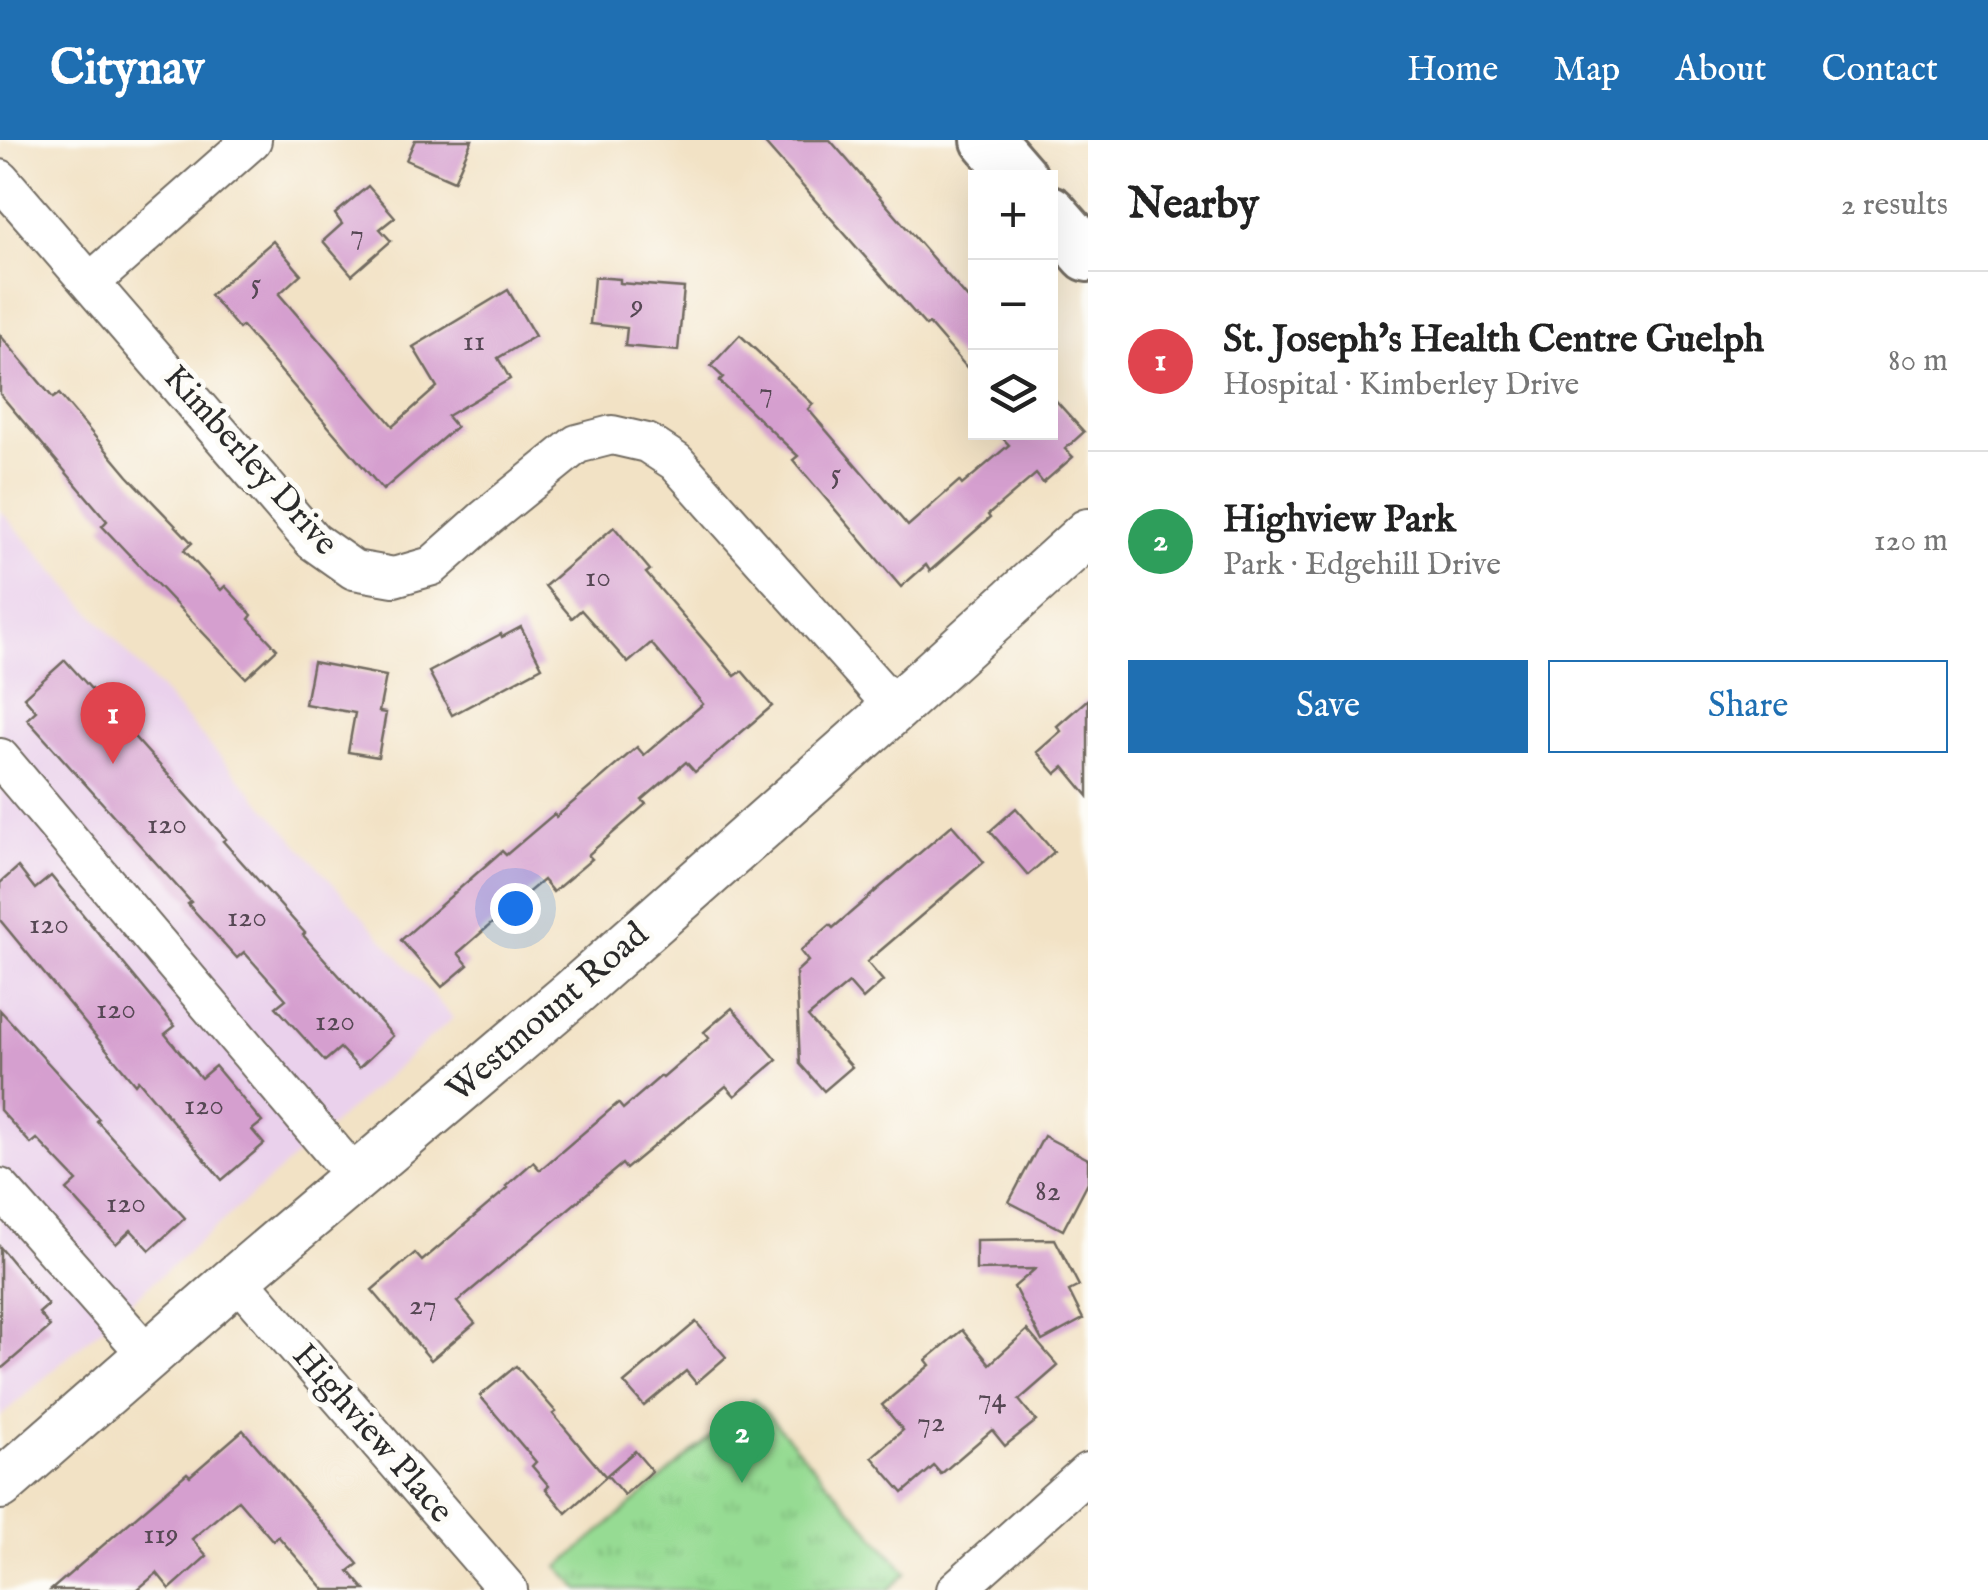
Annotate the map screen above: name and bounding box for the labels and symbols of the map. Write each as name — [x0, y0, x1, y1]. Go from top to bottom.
house number: 7 — [350, 216, 364, 254]
house number: 5 — [251, 266, 262, 304]
house number: 9 — [629, 287, 644, 325]
house number: 11 — [463, 323, 485, 361]
street label: Kimberley Drive — [153, 356, 347, 566]
house number: 7 — [759, 374, 773, 412]
house number: 5 — [831, 456, 842, 494]
house number: 10 — [585, 559, 611, 597]
pin: 1 — [80, 682, 146, 764]
house number: 120 — [147, 806, 187, 844]
your location — [490, 883, 541, 934]
house number: 120 — [227, 899, 267, 937]
house number: 120 — [29, 906, 69, 944]
street label: Westmount Road — [438, 913, 659, 1113]
house number: 120 — [96, 991, 136, 1029]
house number: 120 — [315, 1003, 355, 1041]
house number: 120 — [184, 1087, 224, 1125]
house number: 82 — [1035, 1173, 1061, 1211]
house number: 120 — [106, 1185, 146, 1223]
house number: 27 — [409, 1287, 437, 1325]
street label: Highview Place — [282, 1335, 462, 1533]
house number: 74 — [978, 1380, 1007, 1418]
pin: 2 — [710, 1400, 774, 1483]
house number: 72 — [917, 1404, 945, 1442]
house number: 119 — [143, 1516, 179, 1554]

